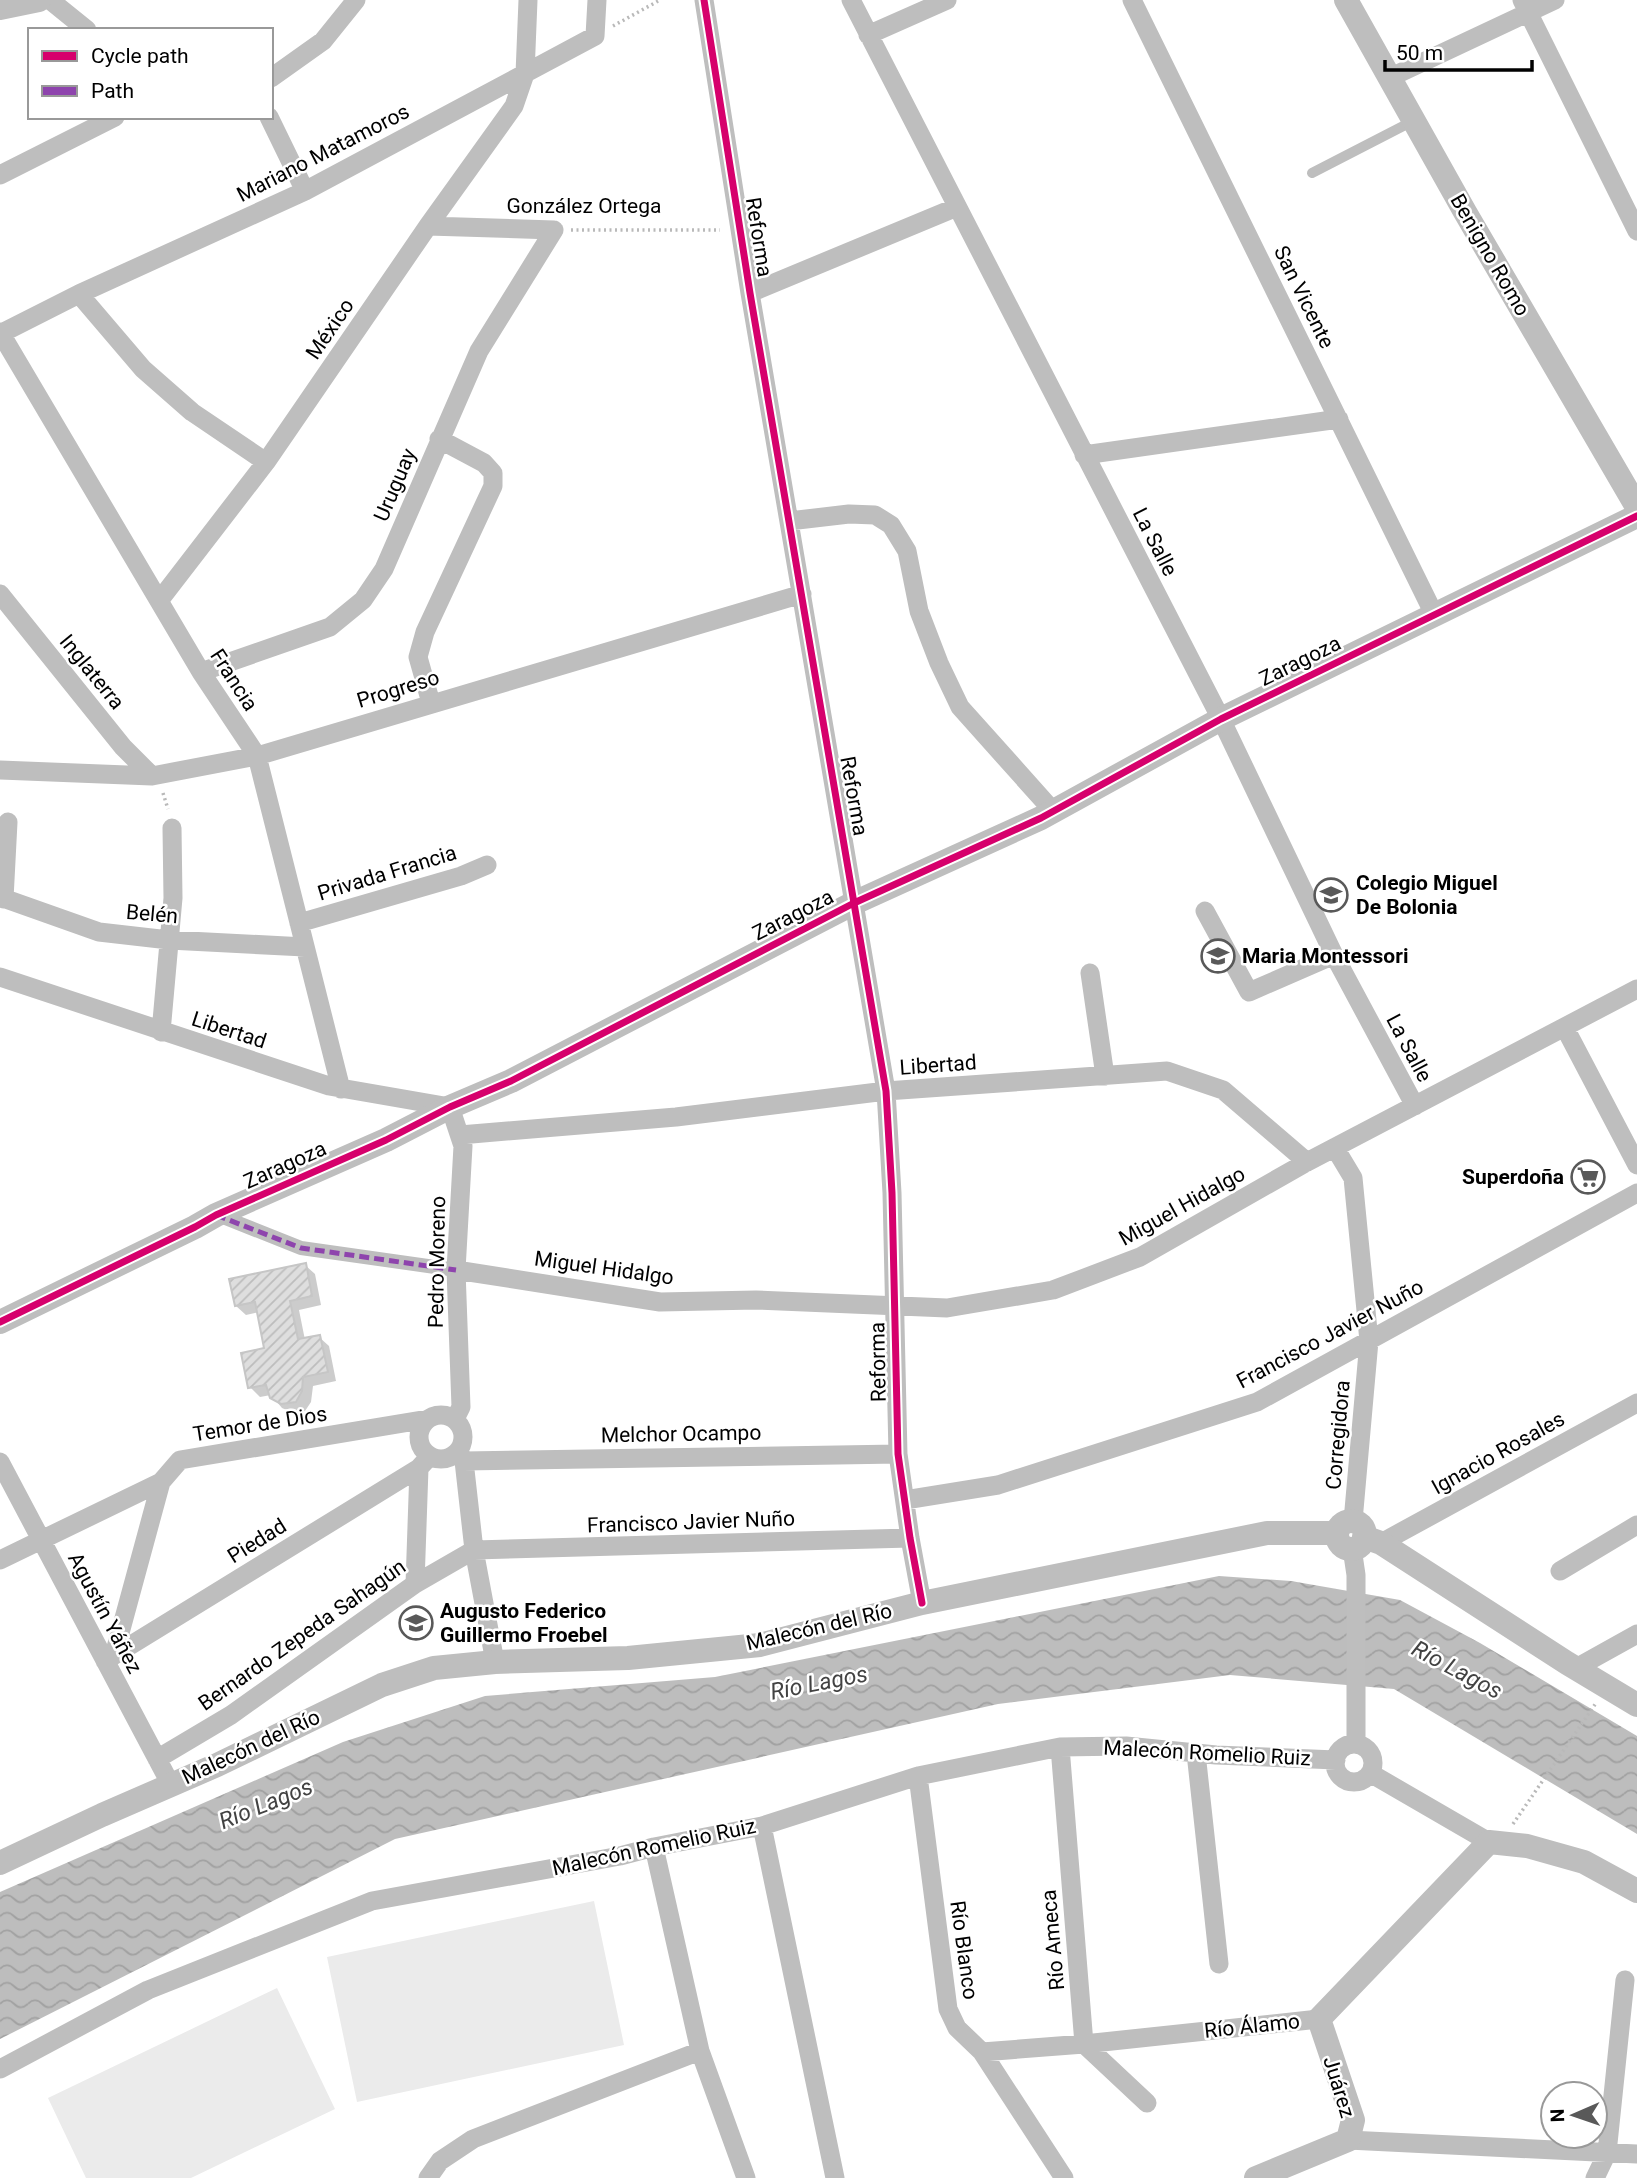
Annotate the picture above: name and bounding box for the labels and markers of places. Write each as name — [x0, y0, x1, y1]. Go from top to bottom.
place label: Colegio Miguel De Bolonia — [1356, 871, 1498, 919]
school or university icon: Colegio Miguel De Bolonia — [1312, 876, 1350, 914]
school or university icon: Maria Montessori — [1199, 937, 1237, 975]
place label: Maria Montessori — [1242, 944, 1408, 968]
supermarket icon: Superdoña — [1569, 1158, 1607, 1196]
place label: Superdoña — [1462, 1165, 1564, 1189]
place label: Augusto Federico Guillermo Froebel — [440, 1599, 608, 1647]
school or university icon: Augusto Federico Guillermo Froebel — [397, 1604, 435, 1642]

